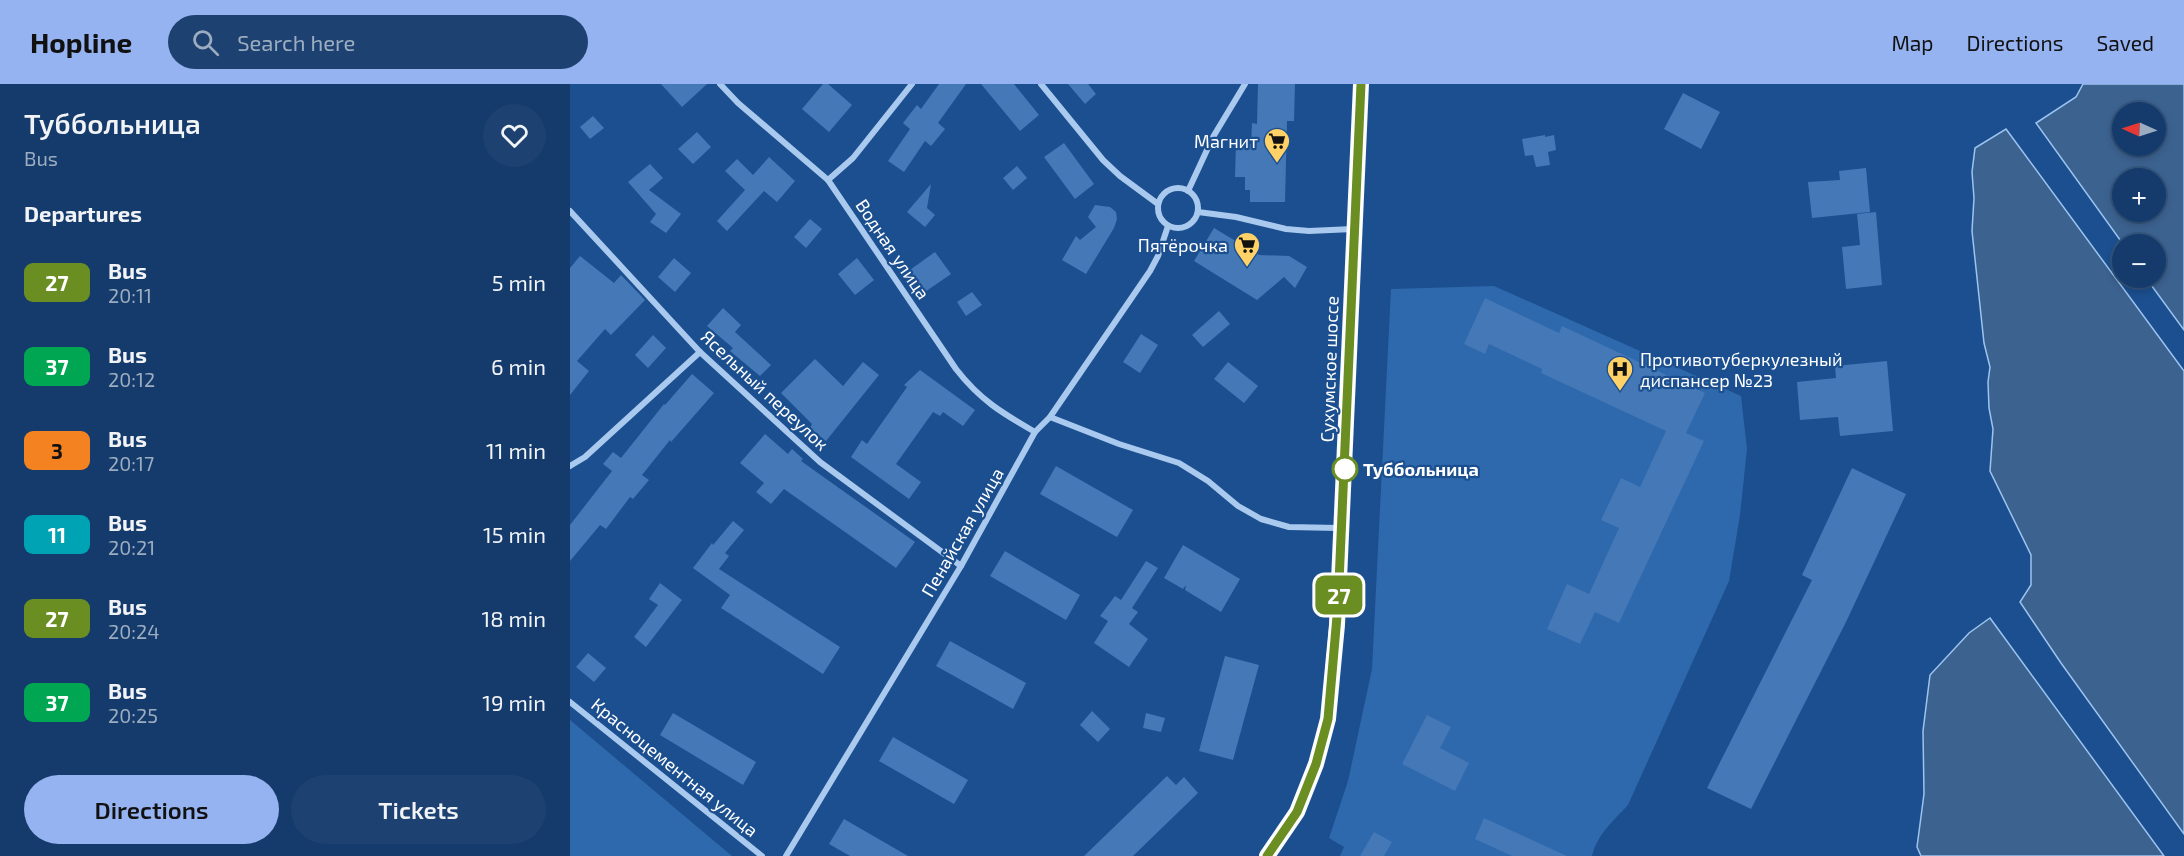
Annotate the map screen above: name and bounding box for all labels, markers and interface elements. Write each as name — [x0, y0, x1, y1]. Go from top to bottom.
search box — [168, 15, 588, 69]
text: Hopline — [30, 25, 132, 59]
icon: search — [189, 26, 222, 59]
text: Search here — [237, 29, 355, 55]
text: Map — [1891, 30, 1934, 55]
text: Directions — [1967, 30, 2063, 55]
text: Saved — [2096, 30, 2154, 55]
north arrow — [2112, 102, 2166, 156]
map controls — [2112, 102, 2166, 288]
button: heart — [483, 104, 546, 167]
text: Туббольница — [24, 106, 201, 140]
supermarket icon: Магнит — [1262, 126, 1292, 164]
place label: Магнит — [1194, 130, 1258, 152]
text: Bus — [24, 146, 58, 170]
button: + — [2112, 168, 2166, 222]
street label: Водная улица — [851, 195, 935, 303]
text: Departures — [24, 200, 142, 226]
supermarket icon: Пятёрочка — [1232, 230, 1262, 268]
place label: Пятёрочка — [1138, 234, 1228, 256]
button: − — [2112, 234, 2166, 288]
text: Bus — [108, 257, 147, 283]
text: 5 min — [492, 269, 546, 295]
text: 27 — [45, 270, 69, 295]
text: 20:11 — [108, 283, 152, 307]
street label: Сухумское шоссе — [1315, 295, 1343, 443]
street label: Ясельный переулок — [697, 325, 834, 455]
text: Bus — [108, 341, 147, 367]
place label: Противотуберкулезный диспансер №23 — [1640, 348, 1842, 391]
text: 6 min — [491, 353, 546, 379]
text: 37 — [46, 354, 69, 379]
hospital icon: Противотуберкулезный диспансер №23 — [1605, 354, 1635, 392]
text: 20:12 — [108, 367, 155, 391]
text: Bus — [108, 425, 147, 451]
text: 11 min — [486, 437, 546, 463]
text: 3 — [51, 438, 63, 463]
text: 20:17 — [108, 451, 154, 475]
marker: Туббольница — [1332, 456, 1358, 482]
place label: Туббольница — [1363, 458, 1479, 480]
street label: Пенайская улица — [916, 464, 1008, 600]
text: Bus — [108, 509, 147, 535]
text: 15 min — [483, 521, 546, 547]
text: 11 — [48, 522, 66, 547]
text: 20:21 — [108, 535, 155, 559]
line badge: 27 — [1312, 576, 1366, 614]
text: 27 — [1327, 583, 1351, 608]
text: Bus — [108, 593, 147, 619]
text: 18 min — [481, 605, 546, 631]
text: 27 — [45, 606, 69, 631]
text: 20:24 — [108, 619, 160, 643]
text: Bus — [108, 677, 147, 703]
text: 19 min — [482, 689, 546, 715]
text: 37 — [46, 690, 69, 715]
street label: Красноцементная улица — [587, 693, 763, 841]
text: 20:25 — [108, 703, 158, 727]
button: Directions — [24, 775, 279, 844]
button: Tickets — [291, 775, 546, 844]

